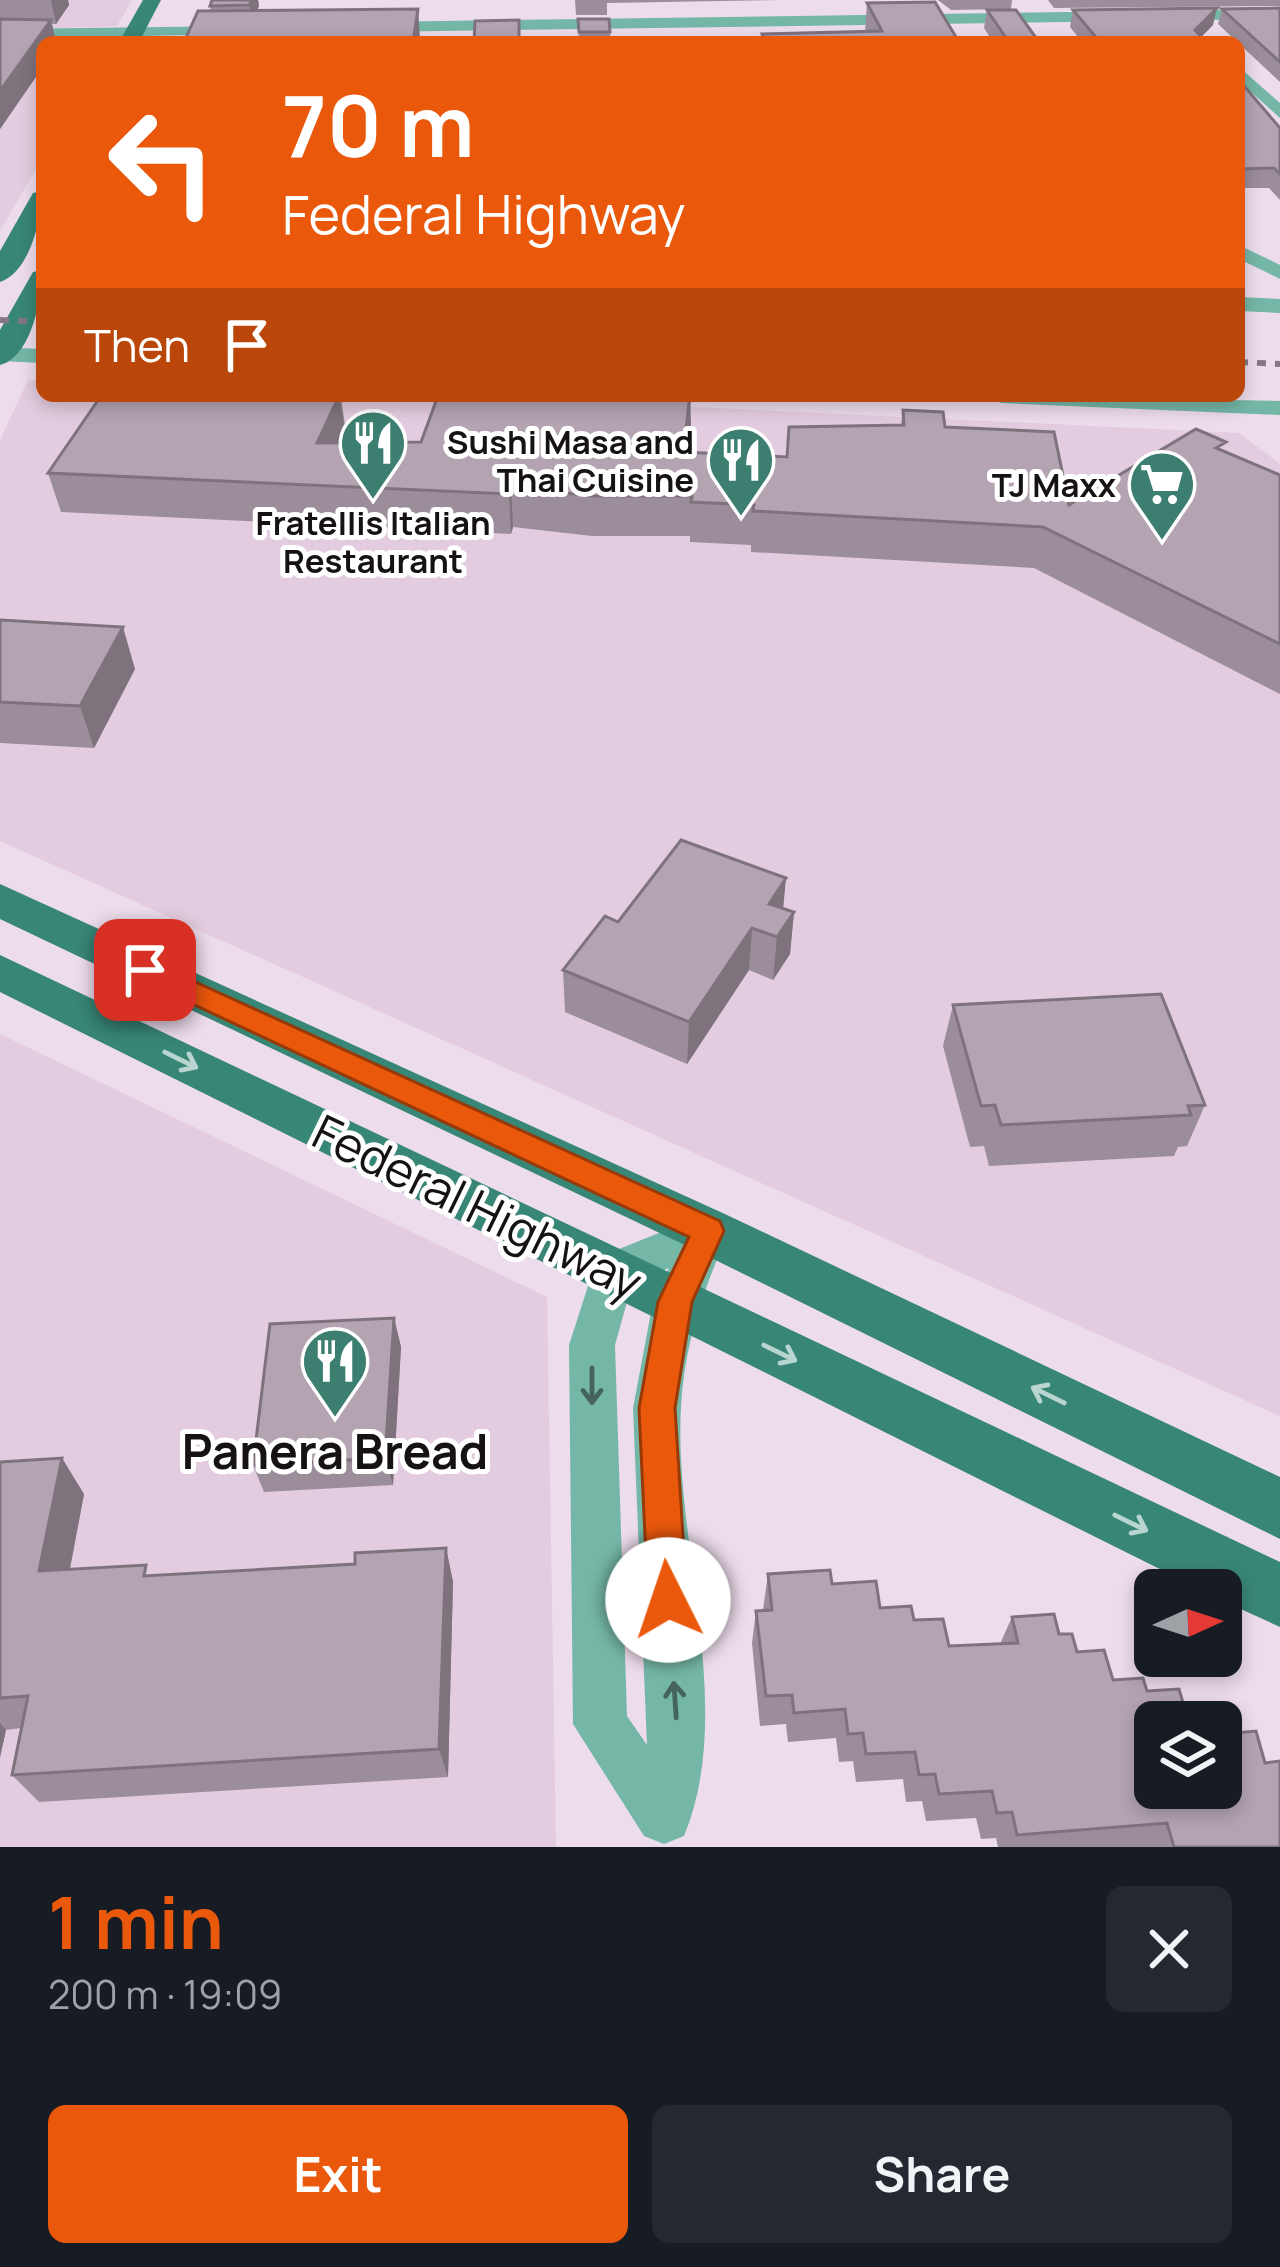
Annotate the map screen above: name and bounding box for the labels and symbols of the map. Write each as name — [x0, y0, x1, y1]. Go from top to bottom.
restaurant icon: Fratellis Italian Restaurant — [338, 408, 408, 502]
place label: Sushi Masa and Thai Cuisine — [447, 419, 694, 502]
restaurant icon: Sushi Masa and Thai Cuisine — [706, 425, 776, 519]
supermarket icon: TJ Maxx — [1127, 449, 1197, 543]
place label: TJ Maxx — [992, 462, 1116, 507]
place label: Fratellis Italian Restaurant — [255, 500, 491, 583]
pin — [94, 919, 196, 1021]
one-way arrow — [162, 1050, 198, 1072]
street label: Federal Highway — [303, 1098, 653, 1314]
restaurant icon: Panera Bread — [300, 1326, 370, 1420]
one-way arrow — [761, 1343, 797, 1365]
one-way arrow — [581, 1366, 603, 1405]
one-way arrow — [1031, 1383, 1067, 1406]
place label: Panera Bread — [182, 1418, 488, 1483]
one-way arrow — [1112, 1513, 1148, 1535]
position arrow — [605, 1537, 731, 1663]
north arrow — [1134, 1569, 1242, 1677]
one-way arrow — [664, 1681, 687, 1720]

